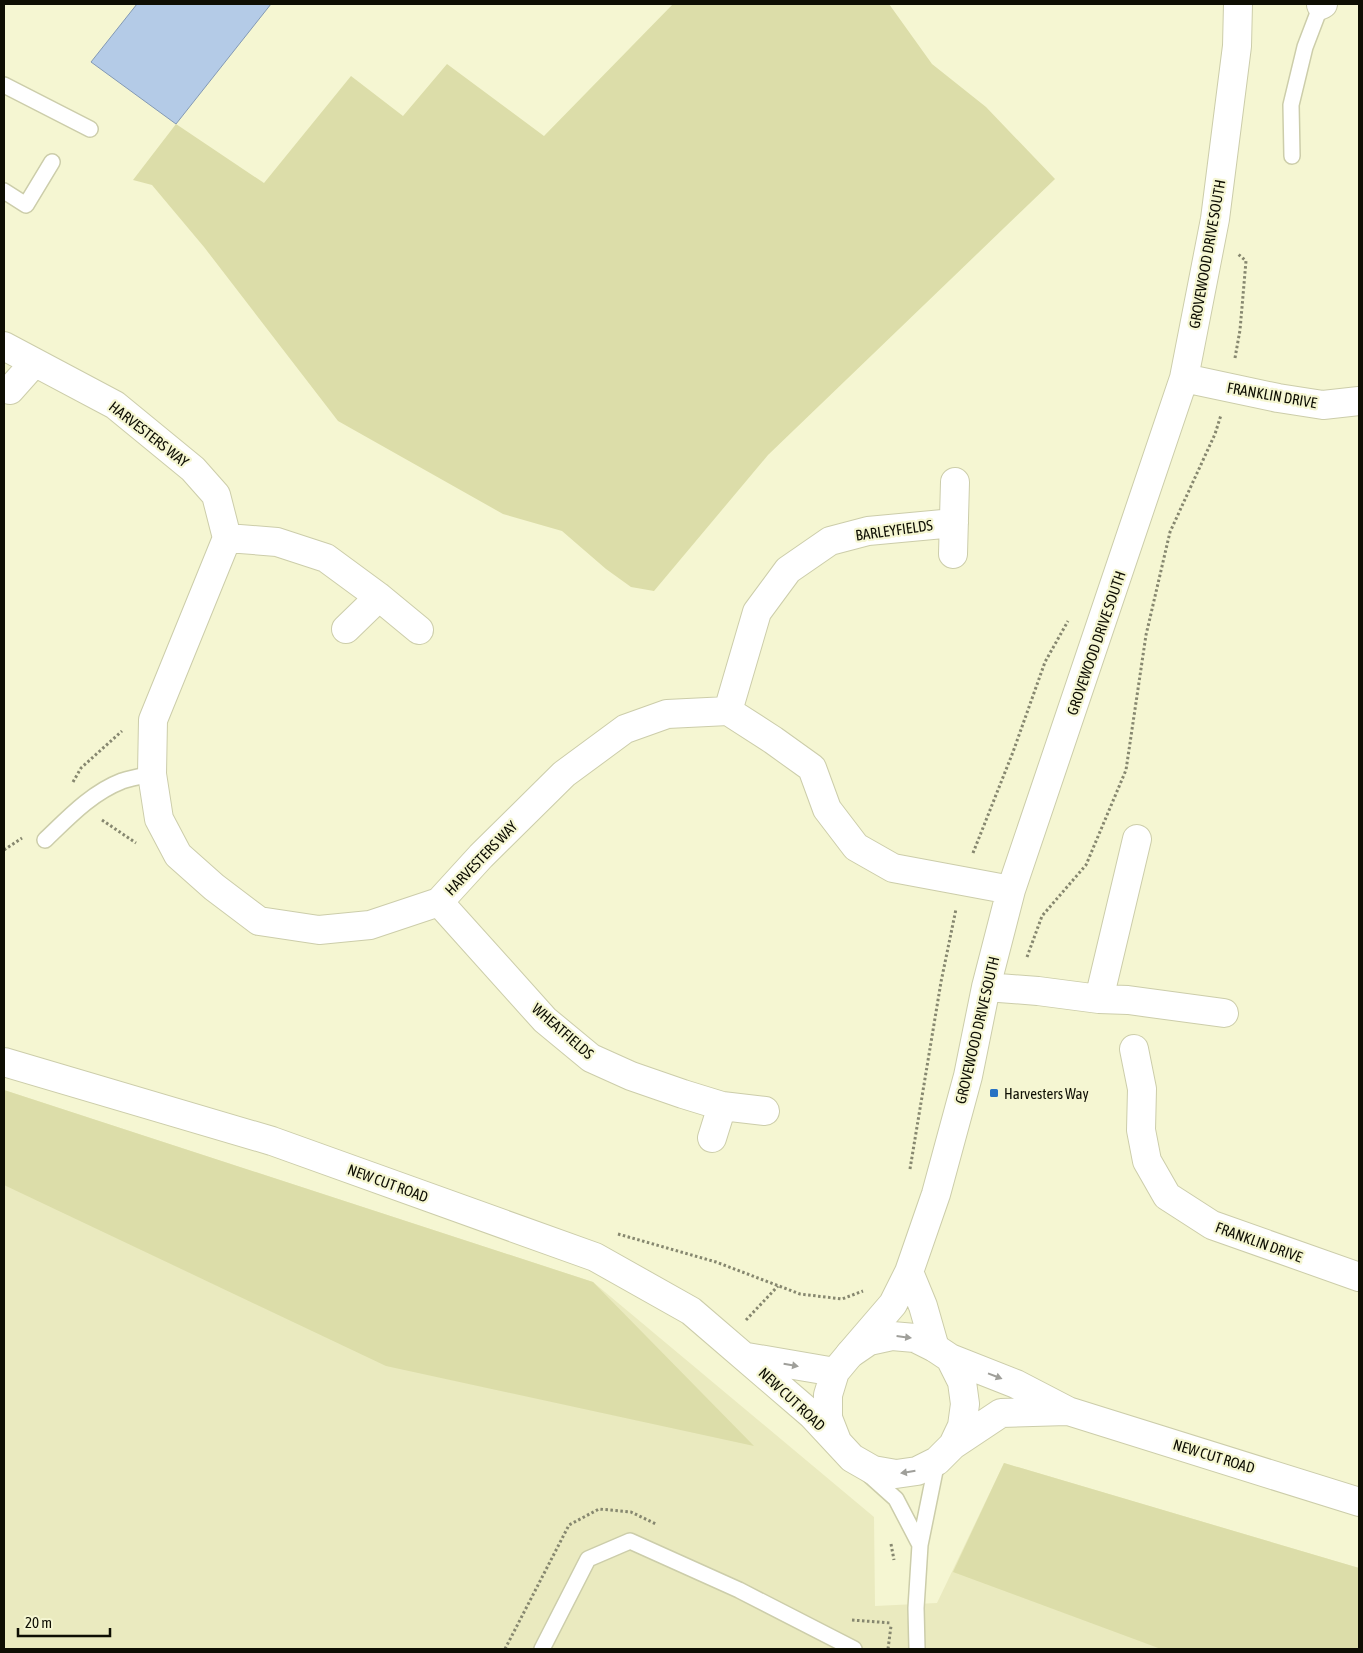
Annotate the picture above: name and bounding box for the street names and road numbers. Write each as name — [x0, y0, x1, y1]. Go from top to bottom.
street label: GROVEWOOD DRIVE SOUTH — [1186, 178, 1228, 330]
street label: FRANKLIN DRIVE — [1226, 379, 1319, 411]
street label: HARVESTERS WAY — [106, 398, 192, 470]
street label: BARLEYFIELDS — [854, 516, 934, 544]
street label: GROVEWOOD DRIVE SOUTH — [1063, 569, 1129, 717]
street label: HARVESTERS WAY — [441, 817, 521, 898]
street label: GROVEWOOD DRIVE SOUTH — [952, 954, 1002, 1106]
street label: WHEATFIELDS — [529, 1000, 597, 1062]
street label: NEW CUT ROAD — [345, 1161, 431, 1205]
street label: FRANKLIN DRIVE — [1213, 1218, 1305, 1266]
street label: NEW CUT ROAD — [755, 1364, 829, 1434]
street label: NEW CUT ROAD — [1171, 1436, 1257, 1476]

